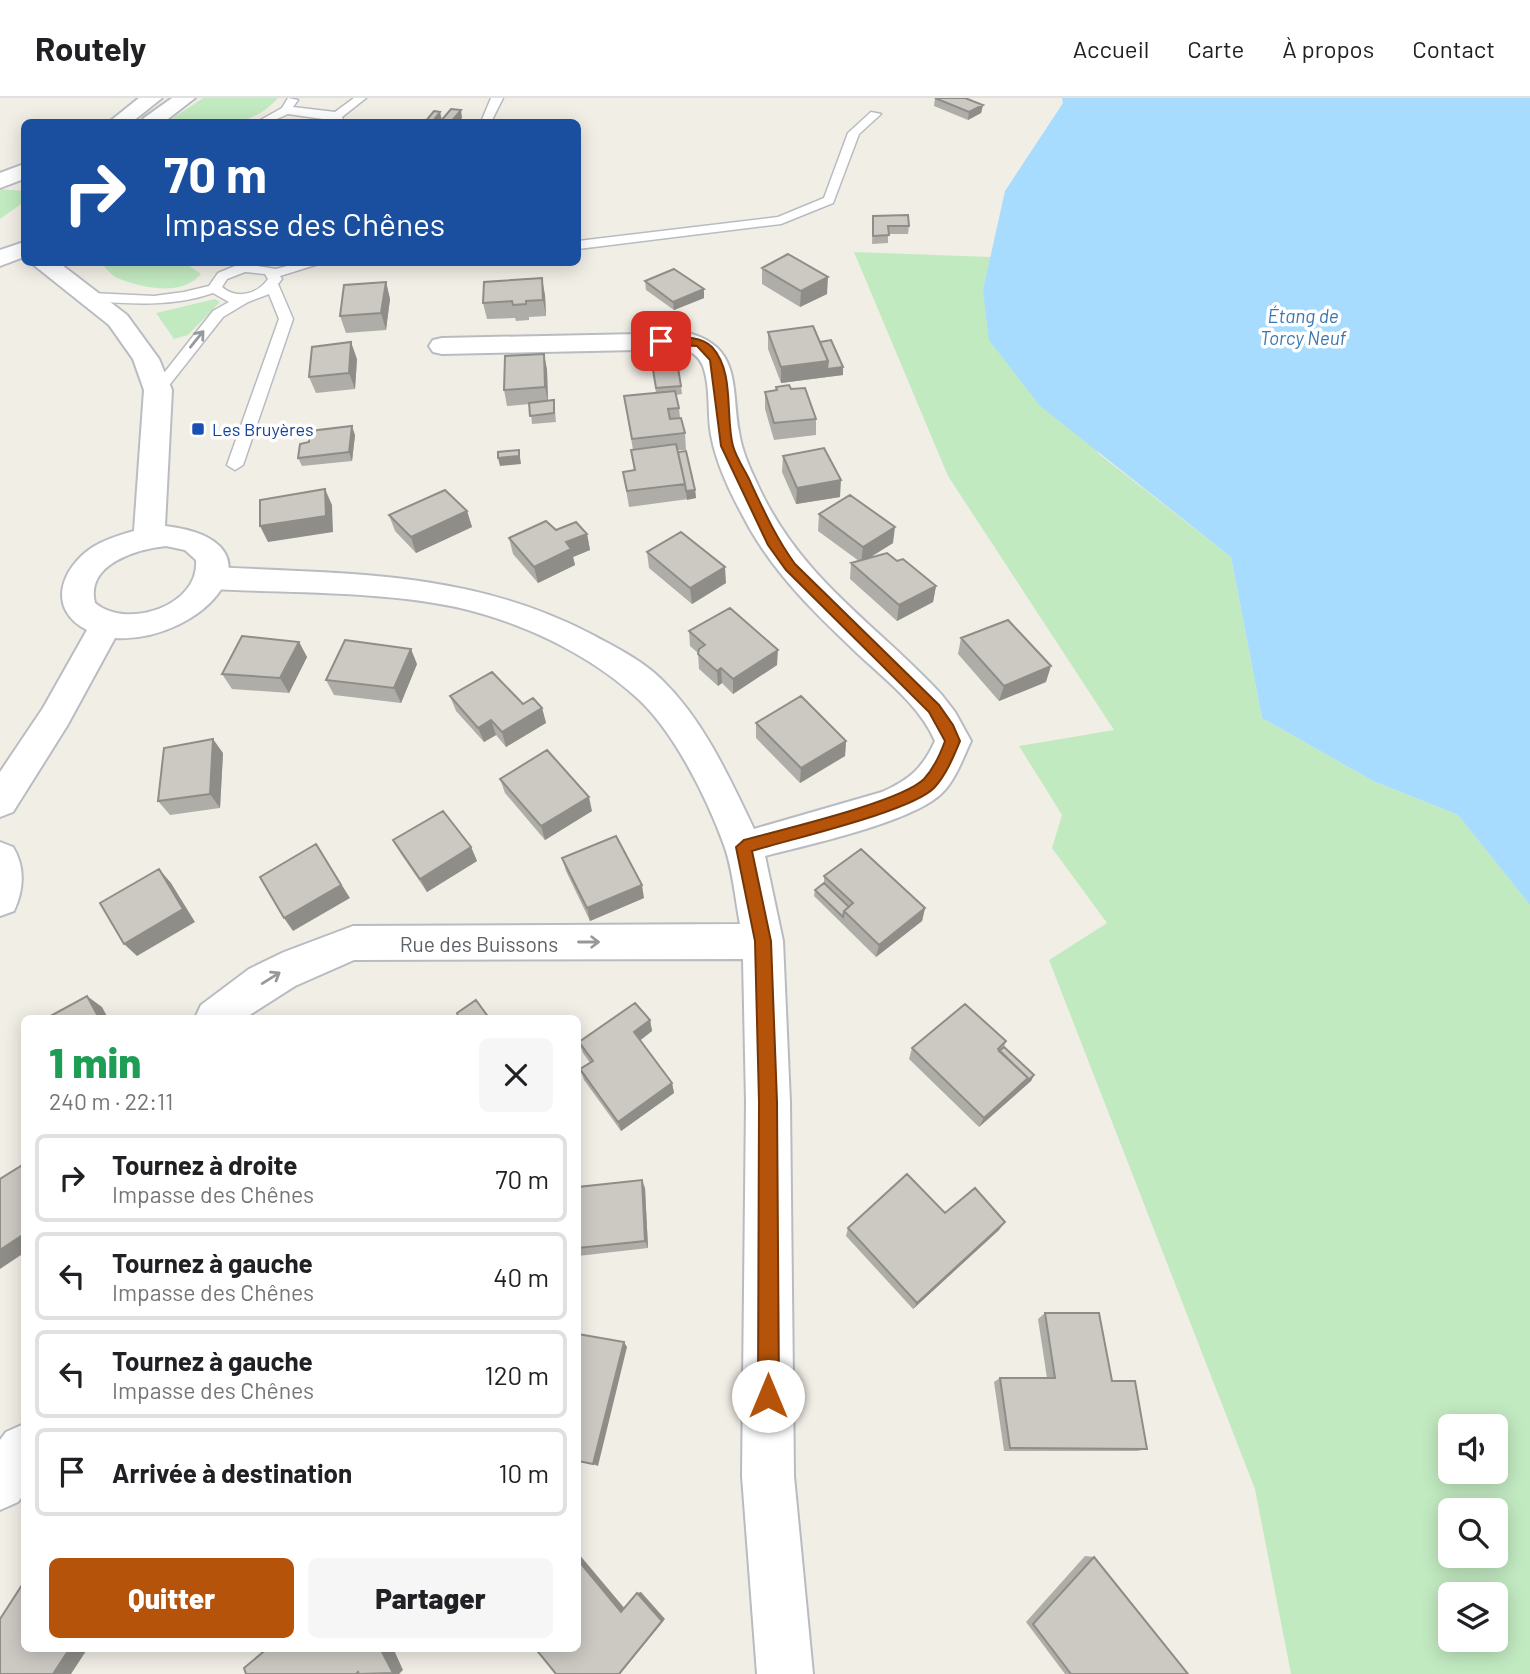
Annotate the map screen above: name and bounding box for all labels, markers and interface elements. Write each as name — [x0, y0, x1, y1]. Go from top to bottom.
text: Routely — [35, 28, 146, 68]
text: Accueil — [1073, 34, 1149, 63]
text: Carte — [1187, 34, 1244, 63]
text: À propos — [1282, 34, 1374, 63]
text: Contact — [1412, 34, 1495, 63]
text: 70 m — [164, 144, 267, 203]
icon: right — [49, 147, 140, 238]
text: Impasse des Chênes — [164, 204, 445, 242]
water label: Étang de Torcy Neuf — [1260, 304, 1348, 349]
pin — [631, 311, 691, 371]
icon: arrive — [642, 322, 680, 360]
one-way arrow — [190, 331, 205, 349]
place label: Les Bruyères — [212, 418, 314, 440]
marker: Les Bruyères — [190, 421, 206, 437]
street label: Rue des Buissons — [400, 931, 558, 956]
one-way arrow — [577, 935, 600, 949]
one-way arrow — [260, 971, 280, 985]
text: 1 min — [49, 1036, 141, 1086]
button: close — [479, 1038, 553, 1112]
text: 240 m · 22:11 — [49, 1087, 173, 1115]
text: Tournez à droite — [112, 1149, 297, 1180]
icon: right — [53, 1159, 91, 1197]
text: 70 m — [495, 1163, 549, 1194]
text: Impasse des Chênes — [112, 1180, 314, 1208]
text: Tournez à gauche — [112, 1247, 313, 1278]
icon: left — [53, 1257, 91, 1295]
text: 40 m — [493, 1261, 549, 1292]
text: Impasse des Chênes — [112, 1278, 314, 1306]
text: Tournez à gauche — [112, 1345, 313, 1376]
icon: left — [53, 1355, 91, 1393]
text: 120 m — [485, 1359, 549, 1390]
position arrow — [731, 1359, 805, 1433]
text: Impasse des Chênes — [112, 1376, 314, 1404]
map controls — [1438, 1414, 1508, 1652]
button: sound — [1438, 1414, 1508, 1484]
icon: arrive — [53, 1453, 91, 1491]
text: Arrivée à destination — [112, 1457, 352, 1488]
text: 10 m — [499, 1457, 549, 1488]
button: search — [1438, 1498, 1508, 1568]
button: Quitter — [49, 1558, 294, 1638]
button: Partager — [308, 1558, 553, 1638]
button: layers — [1438, 1582, 1508, 1652]

